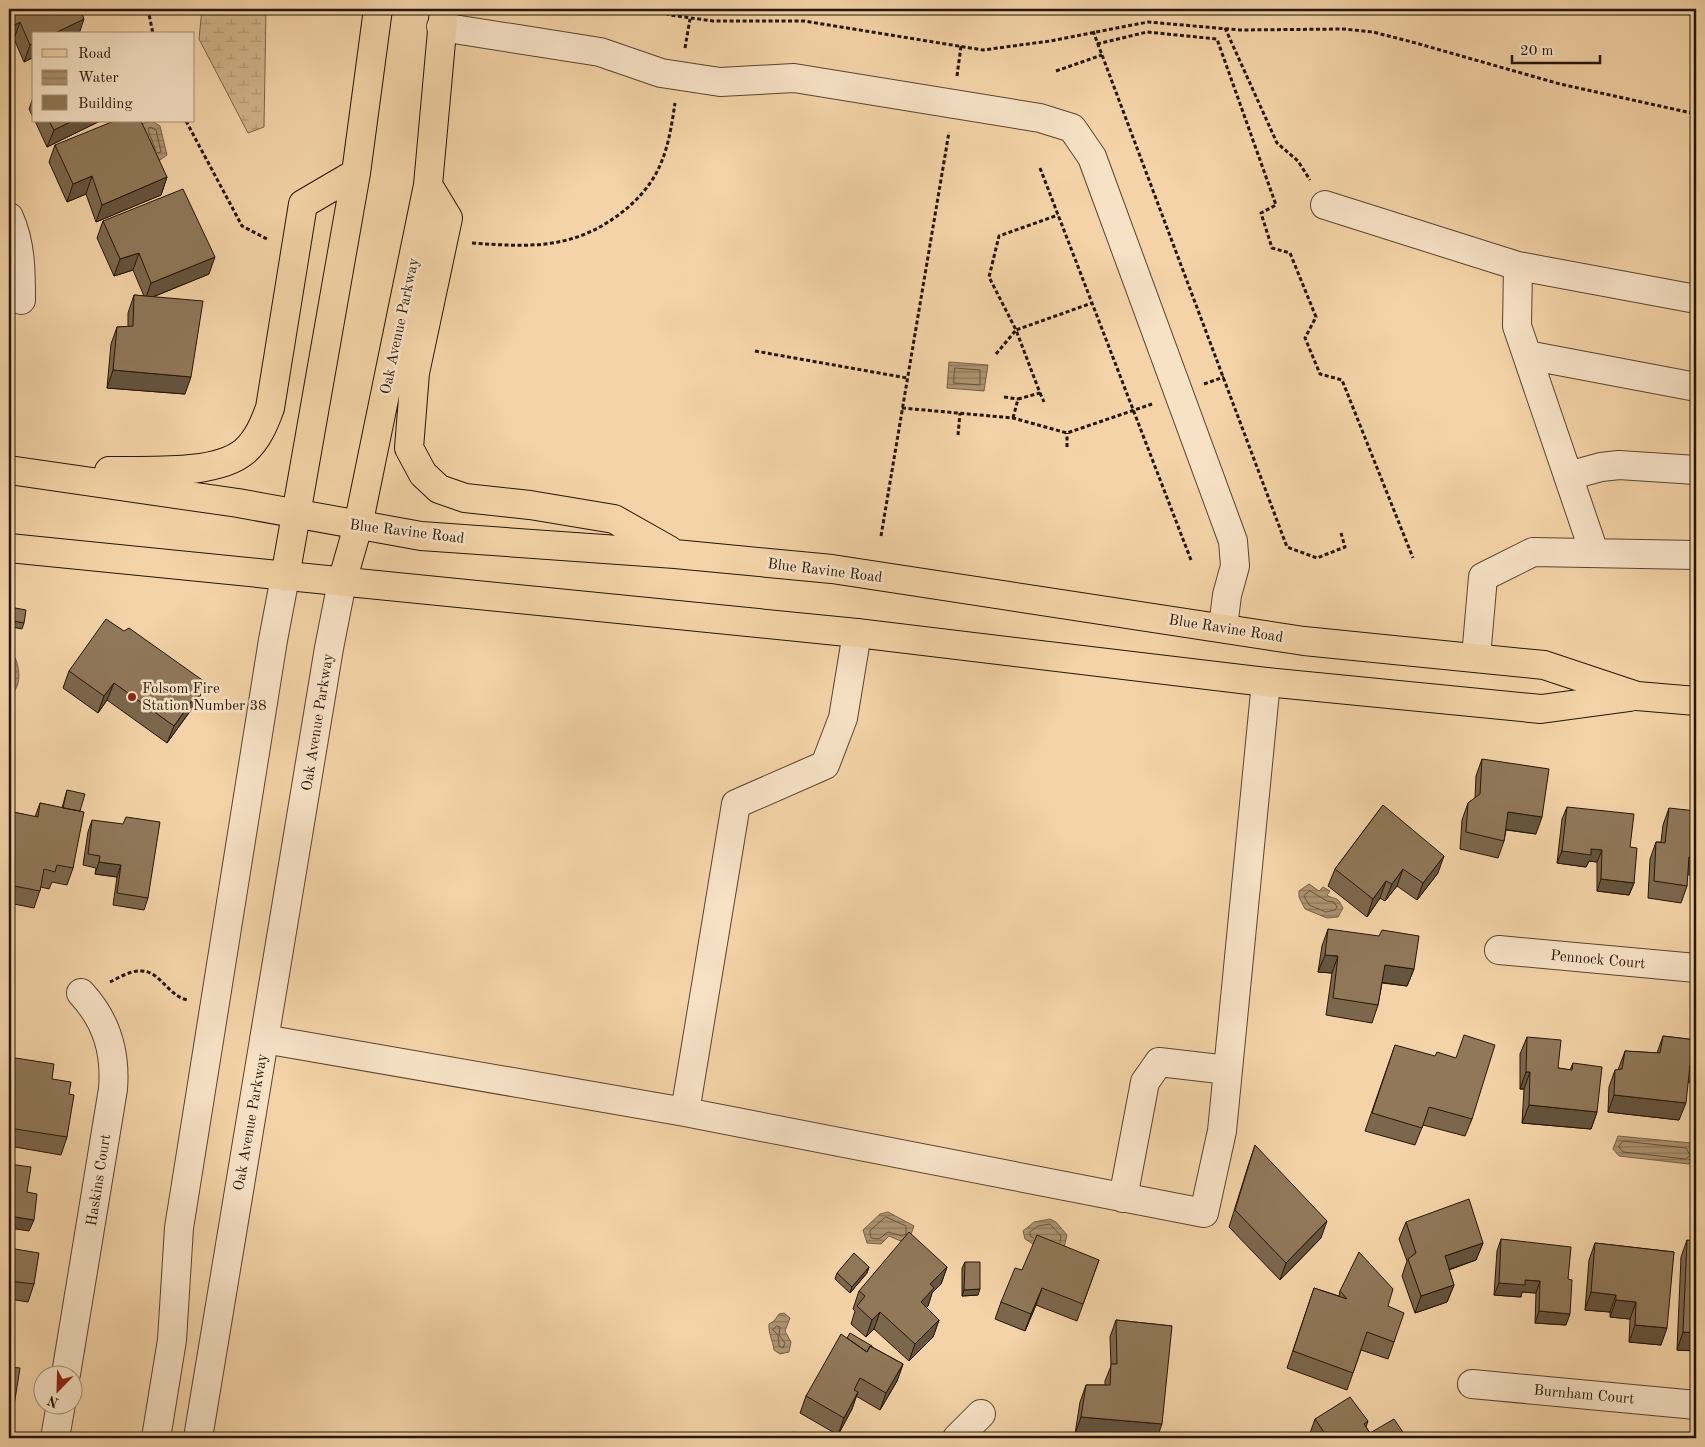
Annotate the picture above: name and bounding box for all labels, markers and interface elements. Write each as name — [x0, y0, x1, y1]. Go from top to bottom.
legend — [32, 32, 195, 122]
scale bar — [1512, 32, 1600, 64]
text: 20 m — [1520, 44, 1554, 59]
text: Road — [78, 47, 112, 62]
text: Water — [78, 71, 119, 86]
text: Building — [78, 97, 133, 112]
street label: Oak Avenue Parkway — [379, 257, 422, 396]
street label: Blue Ravine Road — [348, 518, 465, 547]
street label: Blue Ravine Road — [766, 557, 883, 586]
street label: Blue Ravine Road — [1167, 613, 1284, 646]
street label: Oak Avenue Parkway — [300, 652, 337, 792]
place label: Folsom Fire Station Number 38 — [142, 682, 267, 714]
marker: Folsom Fire Station Number 38 — [126, 691, 138, 703]
street label: Pennock Court — [1550, 949, 1646, 972]
street label: Oak Avenue Parkway — [232, 1053, 271, 1192]
street label: Haskins Court — [85, 1133, 114, 1227]
north arrow — [32, 1364, 82, 1414]
street label: Burnham Court — [1533, 1384, 1635, 1407]
text: N — [45, 1392, 61, 1410]

